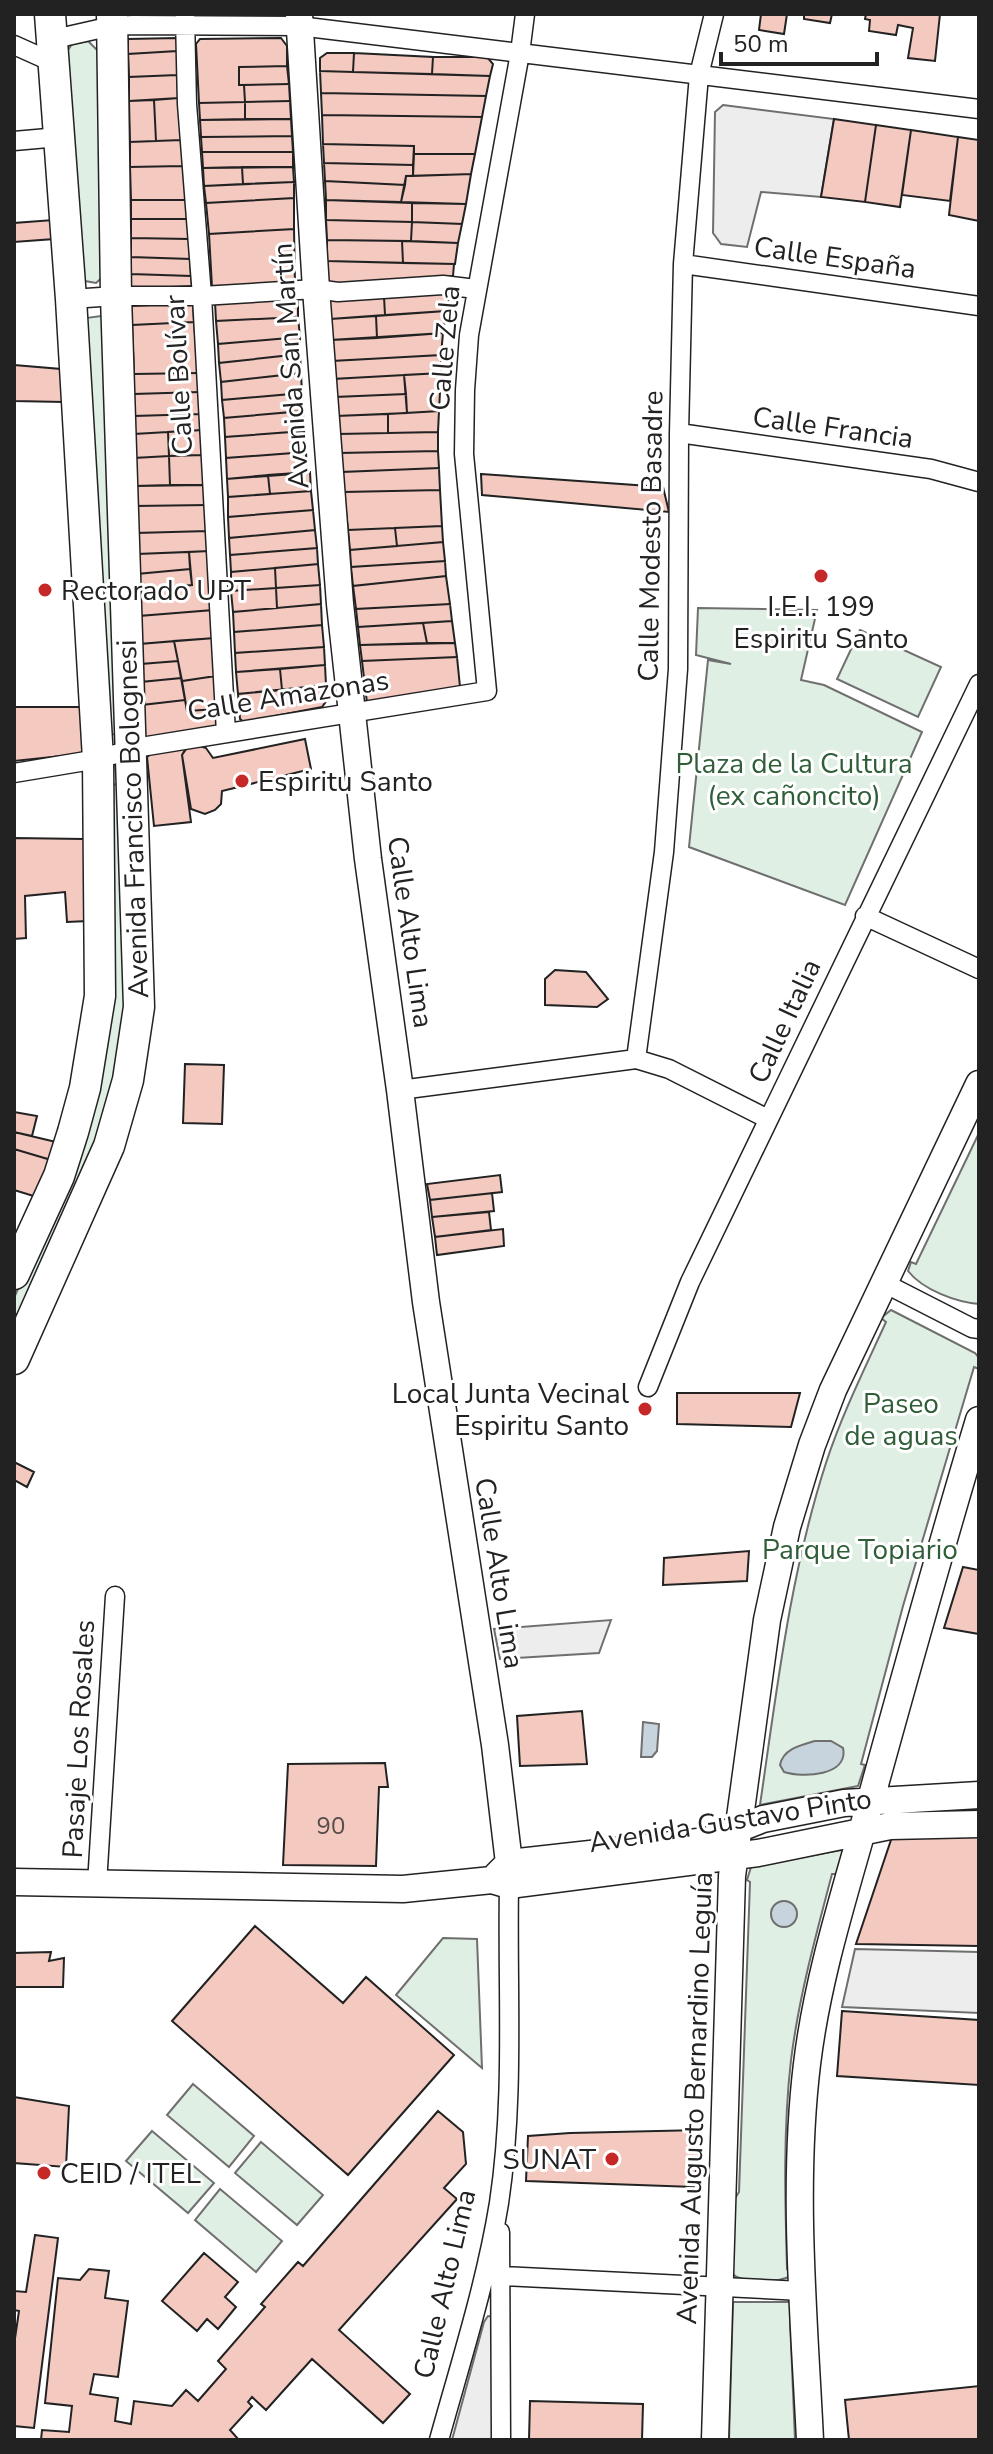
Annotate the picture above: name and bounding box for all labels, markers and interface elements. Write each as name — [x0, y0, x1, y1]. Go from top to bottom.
scale bar — [721, 16, 877, 66]
text: 50 m — [733, 28, 789, 60]
street label: Calle España — [751, 228, 918, 288]
street label: Avenida San Martín — [263, 242, 319, 490]
street label: Calle Zela — [421, 284, 469, 412]
street label: Calle Bolívar — [156, 294, 202, 456]
street label: Calle Modesto Basadre — [629, 390, 673, 682]
street label: Calle Francia — [750, 398, 916, 458]
marker: I.E.I. 199 Espiritu Santo — [812, 567, 830, 585]
place label: Rectorado UPT — [61, 572, 251, 610]
marker: Rectorado UPT — [36, 581, 54, 599]
place label: I.E.I. 199 Espiritu Santo — [734, 588, 908, 658]
street label: Avenida Francisco Bolognesi — [108, 639, 158, 999]
street label: Calle Amazonas — [185, 661, 392, 731]
park label: Plaza de la Cultura (ex cañoncito) — [676, 745, 912, 815]
place label: Espiritu Santo — [258, 763, 433, 801]
marker: Espiritu Santo — [233, 772, 251, 790]
street label: Calle Alto Lima — [378, 834, 442, 1030]
street label: Calle Italia — [740, 953, 830, 1090]
place label: Local Junta Vecinal Espiritu Santo — [392, 1375, 630, 1445]
park label: Paseo de aguas — [844, 1385, 958, 1455]
marker: Local Junta Vecinal Espiritu Santo — [636, 1400, 654, 1418]
street label: Calle Alto Lima — [465, 1475, 533, 1672]
park label: Parque Topiario — [762, 1531, 958, 1569]
street label: Pasaje Los Rosales — [54, 1619, 104, 1859]
street label: Avenida Gustavo Pinto — [586, 1780, 874, 1862]
house number: 90 — [317, 1810, 345, 1842]
street label: Avenida Augusto Bernardino Leguía — [668, 1871, 722, 2325]
place label: SUNAT — [503, 2141, 596, 2179]
marker: SUNAT — [603, 2150, 621, 2168]
place label: CEID / ITEL — [60, 2155, 201, 2193]
marker: CEID / ITEL — [35, 2164, 53, 2182]
street label: Calle Alto Lima — [405, 2186, 485, 2383]

